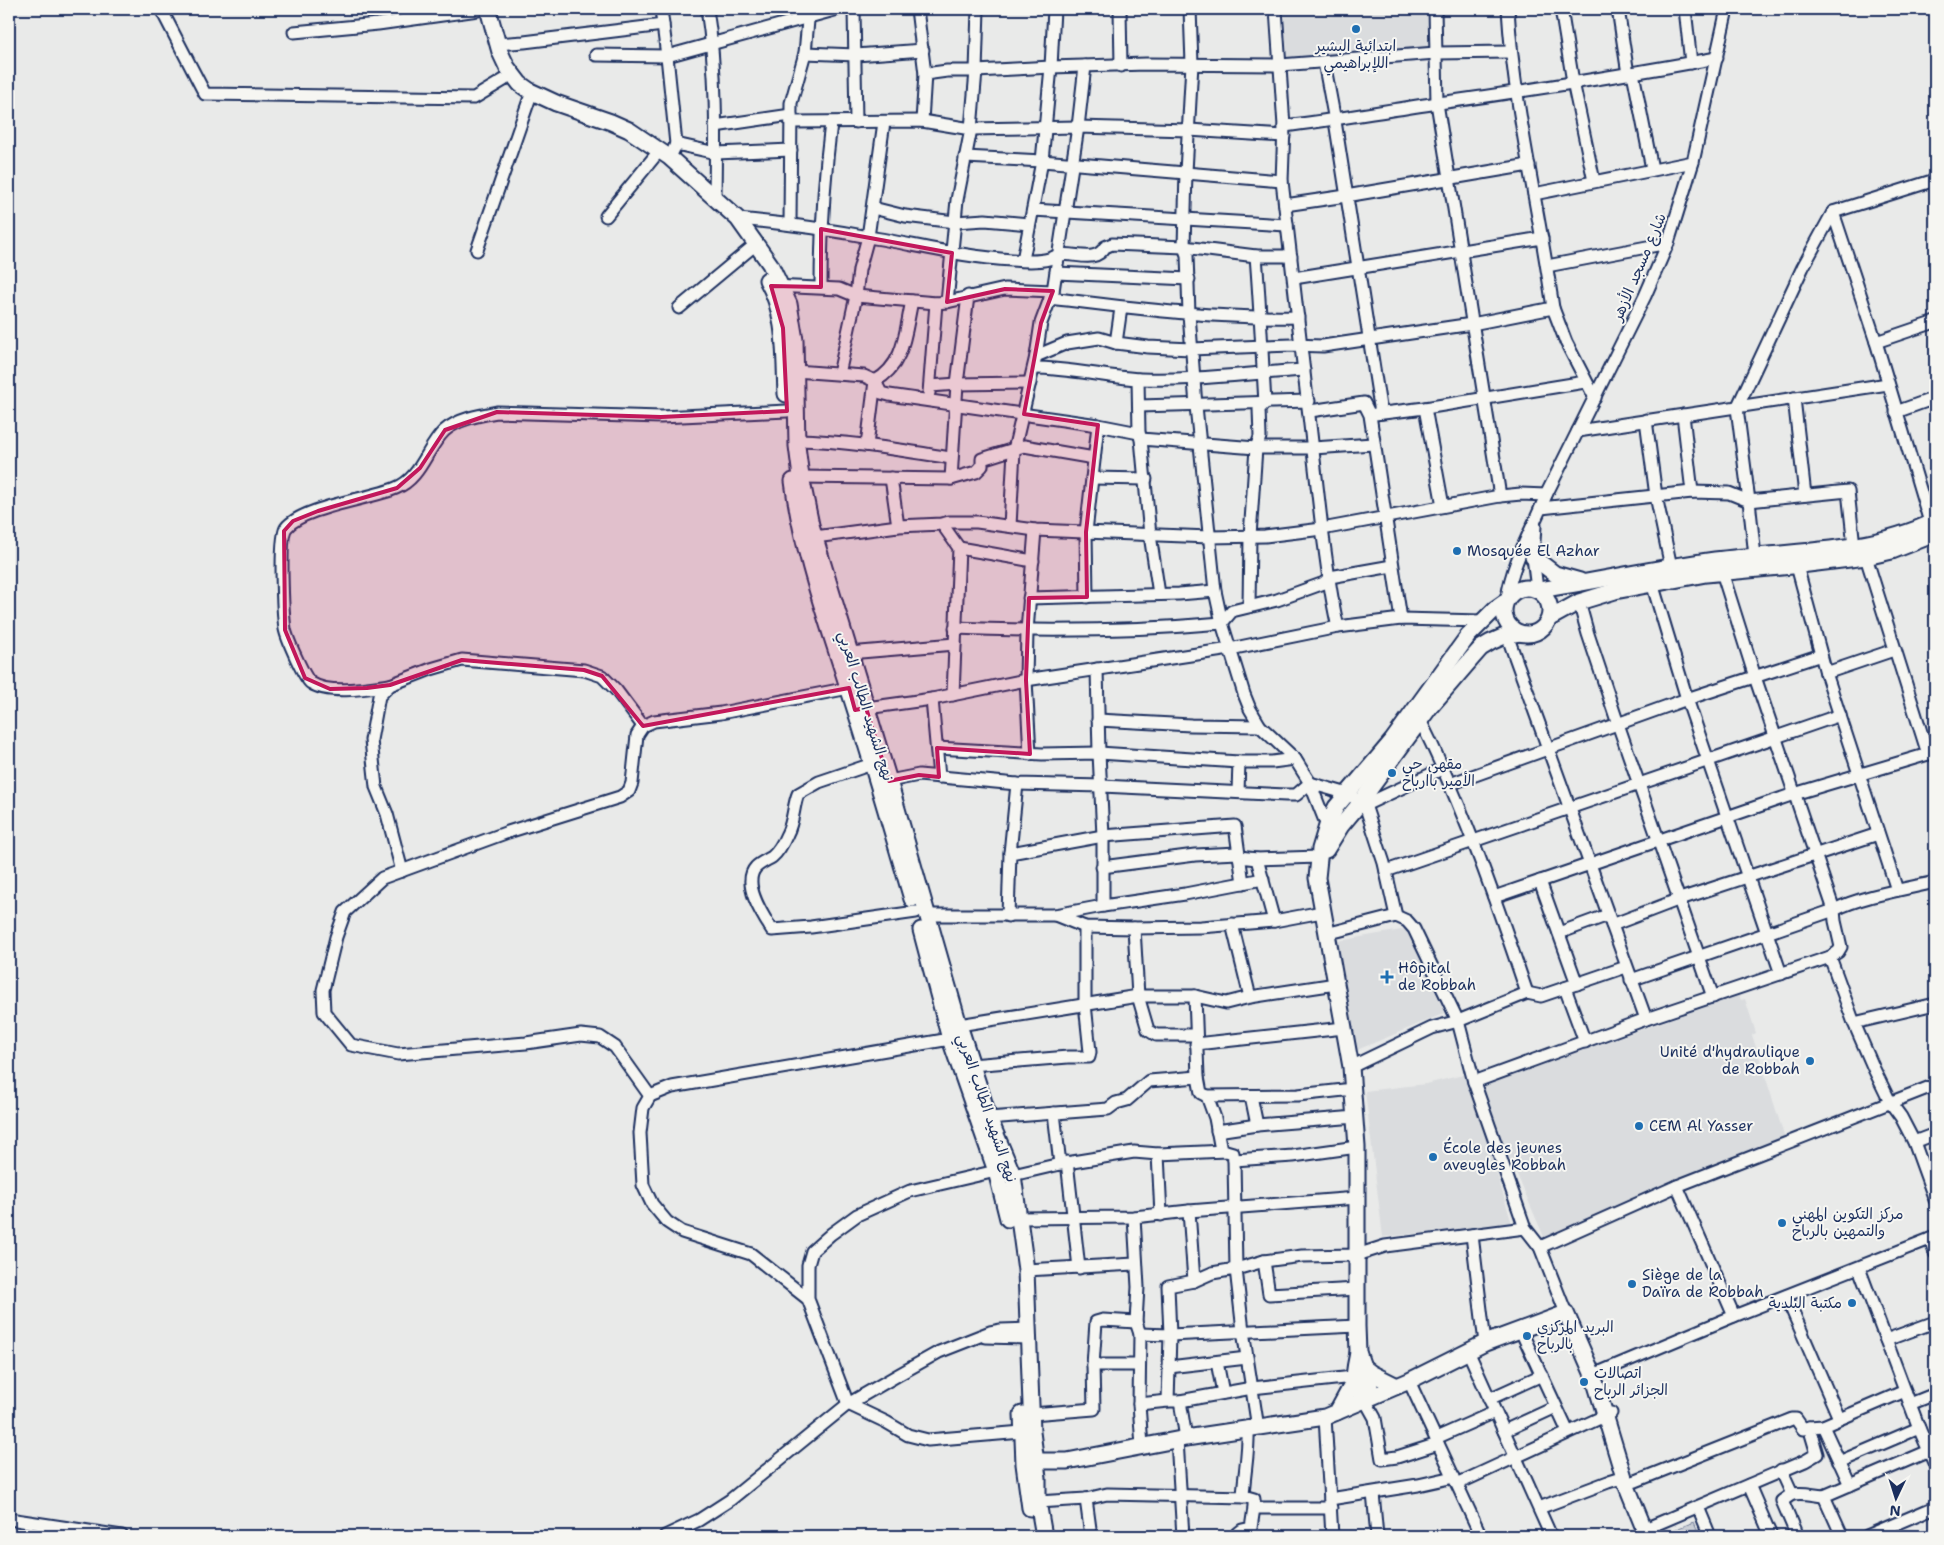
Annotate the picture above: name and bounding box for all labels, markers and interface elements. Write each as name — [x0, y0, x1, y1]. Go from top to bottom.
marker: ابتدائية البشير اللإبراهيمي — [1350, 23, 1362, 35]
place label: ابتدائية البشير اللإبراهيمي — [1314, 36, 1396, 76]
street label: شارع مسجد الأزهر — [1606, 210, 1671, 326]
place label: Mosquée El Azhar — [1467, 541, 1600, 561]
marker: Mosquée El Azhar — [1451, 545, 1463, 557]
street label: نهج الشهيد الطالب العربي — [831, 629, 898, 784]
place label: مقهى حي الأمير باارباح — [1402, 754, 1475, 791]
marker: مقهى حي الأمير باارباح — [1386, 767, 1398, 779]
place label: Hôpital de Robbah — [1398, 958, 1476, 995]
marker: Hôpital de Robbah — [1380, 970, 1394, 984]
street label: نهج الشهيد الطالب العربي — [949, 1031, 1022, 1186]
place label: Unité d'hydraulique de Robbah — [1660, 1042, 1800, 1079]
marker: Unité d'hydraulique de Robbah — [1804, 1055, 1816, 1067]
place label: CEM Al Yasser — [1649, 1116, 1753, 1136]
marker: CEM Al Yasser — [1633, 1120, 1645, 1132]
place label: École des jeunes aveugles Robbah — [1443, 1137, 1566, 1175]
marker: École des jeunes aveugles Robbah — [1427, 1151, 1439, 1163]
place label: مركز التكوين المهني والتمهين بالرباح — [1792, 1204, 1904, 1241]
marker: مركز التكوين المهني والتمهين بالرباح — [1776, 1217, 1788, 1229]
place label: Siège de la Daïra de Robbah — [1642, 1265, 1764, 1302]
marker: Siège de la Daïra de Robbah — [1626, 1278, 1638, 1290]
place label: مكتبة البلدية — [1769, 1293, 1842, 1313]
marker: مكتبة البلدية — [1846, 1297, 1858, 1309]
place label: البريد المركزي بالرباح — [1537, 1317, 1614, 1354]
marker: البريد المركزي بالرباح — [1521, 1330, 1533, 1342]
place label: اتصالات الجزائر الرباح — [1594, 1363, 1668, 1400]
marker: اتصالات الجزائر الرباح — [1578, 1376, 1590, 1388]
north arrow — [1872, 1472, 1922, 1522]
text: N — [1889, 1502, 1901, 1520]

